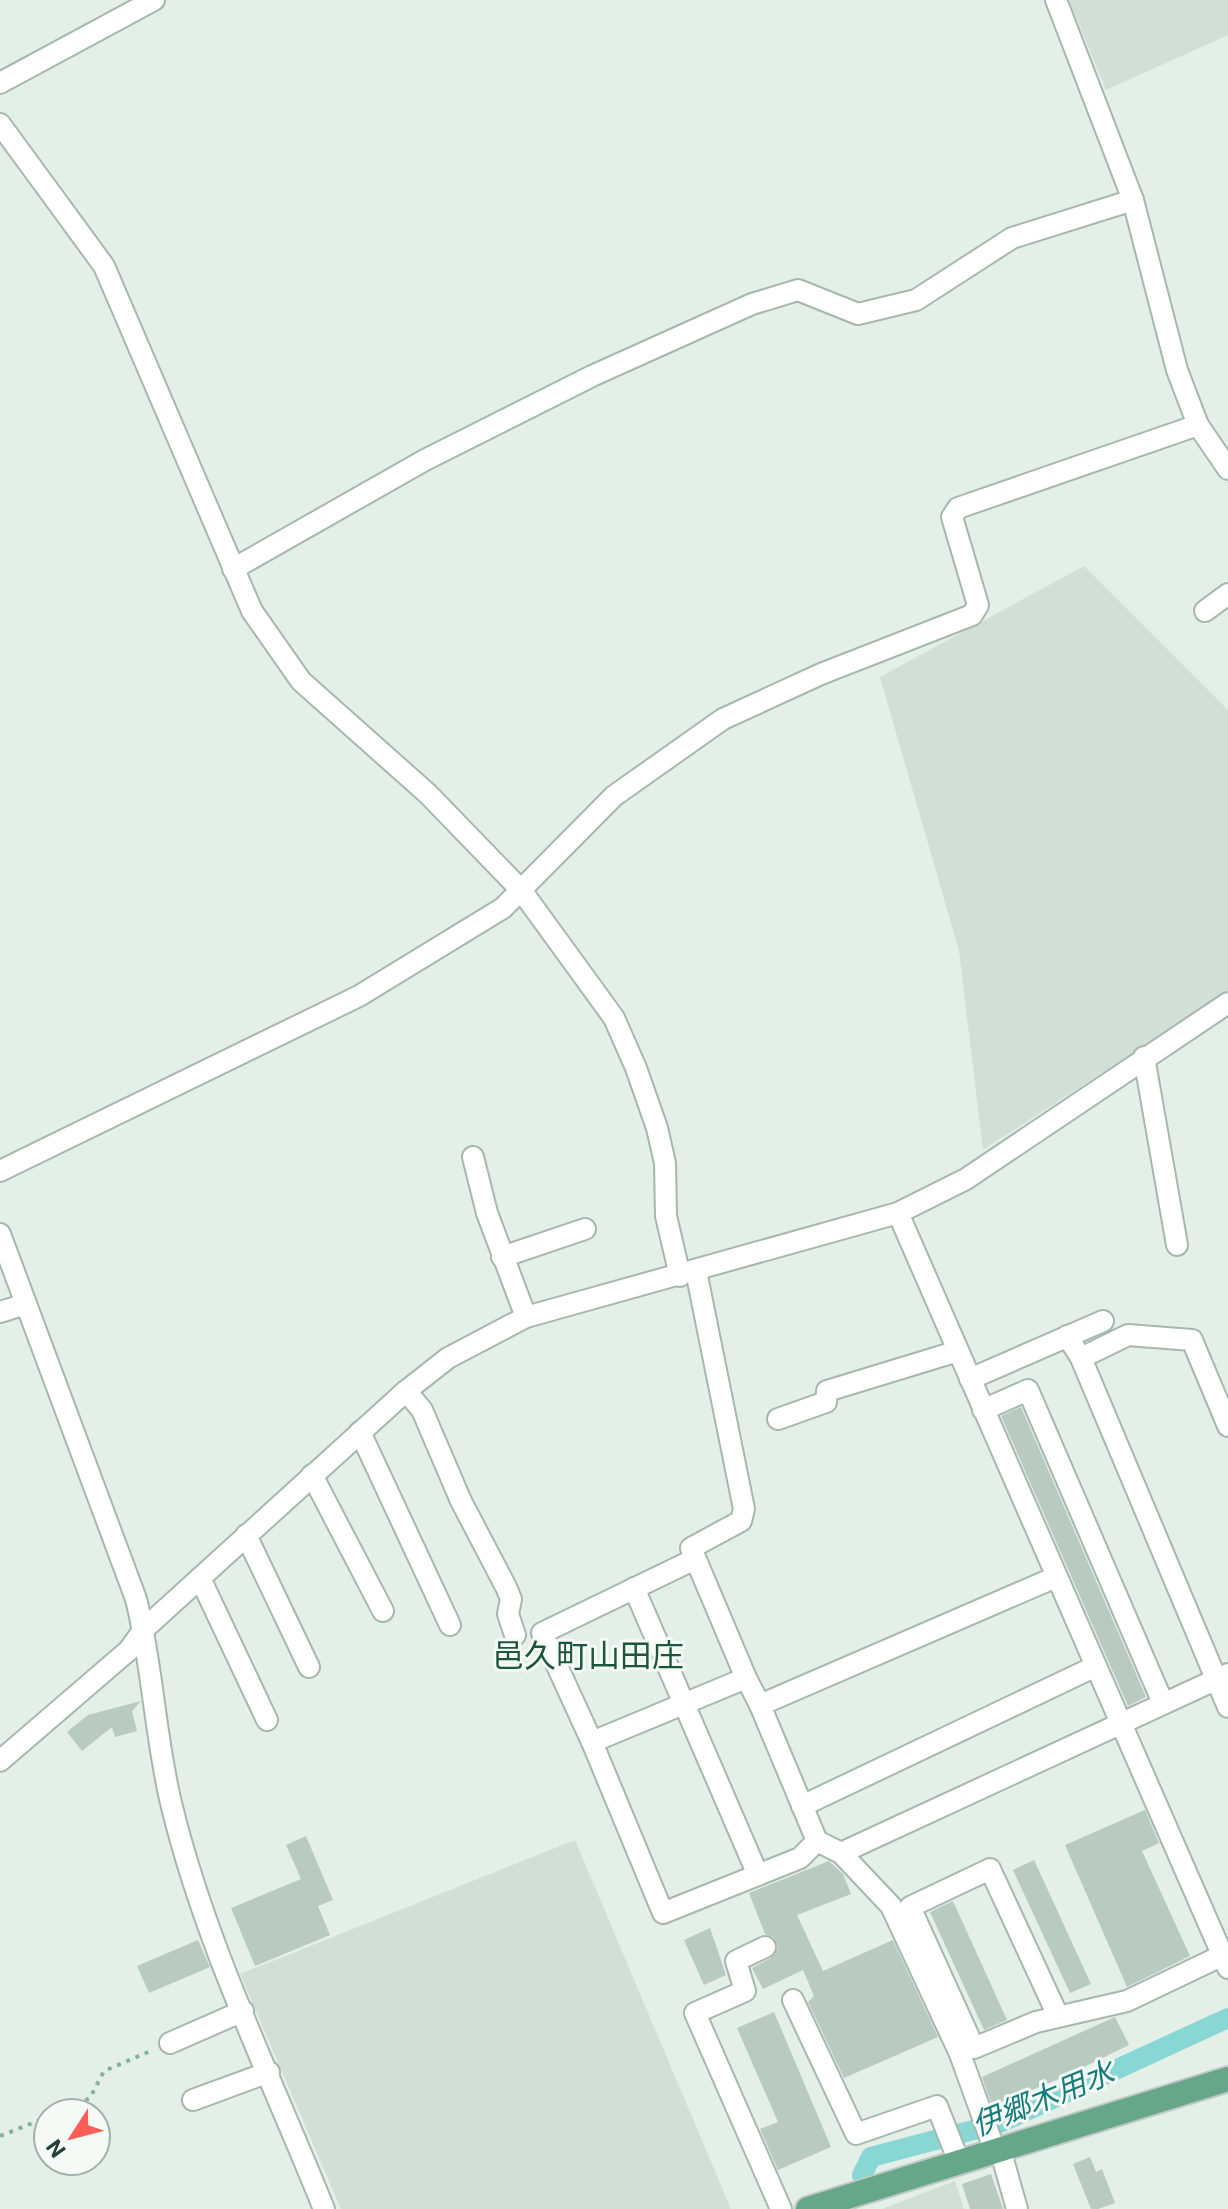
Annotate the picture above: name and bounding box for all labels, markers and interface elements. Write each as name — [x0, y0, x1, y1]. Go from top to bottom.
district label: 邑久町山田庄 — [492, 1637, 684, 1675]
water label: 伊郷木用水 — [967, 2053, 1122, 2143]
north arrow — [32, 2097, 112, 2177]
text: N — [42, 2135, 71, 2162]

